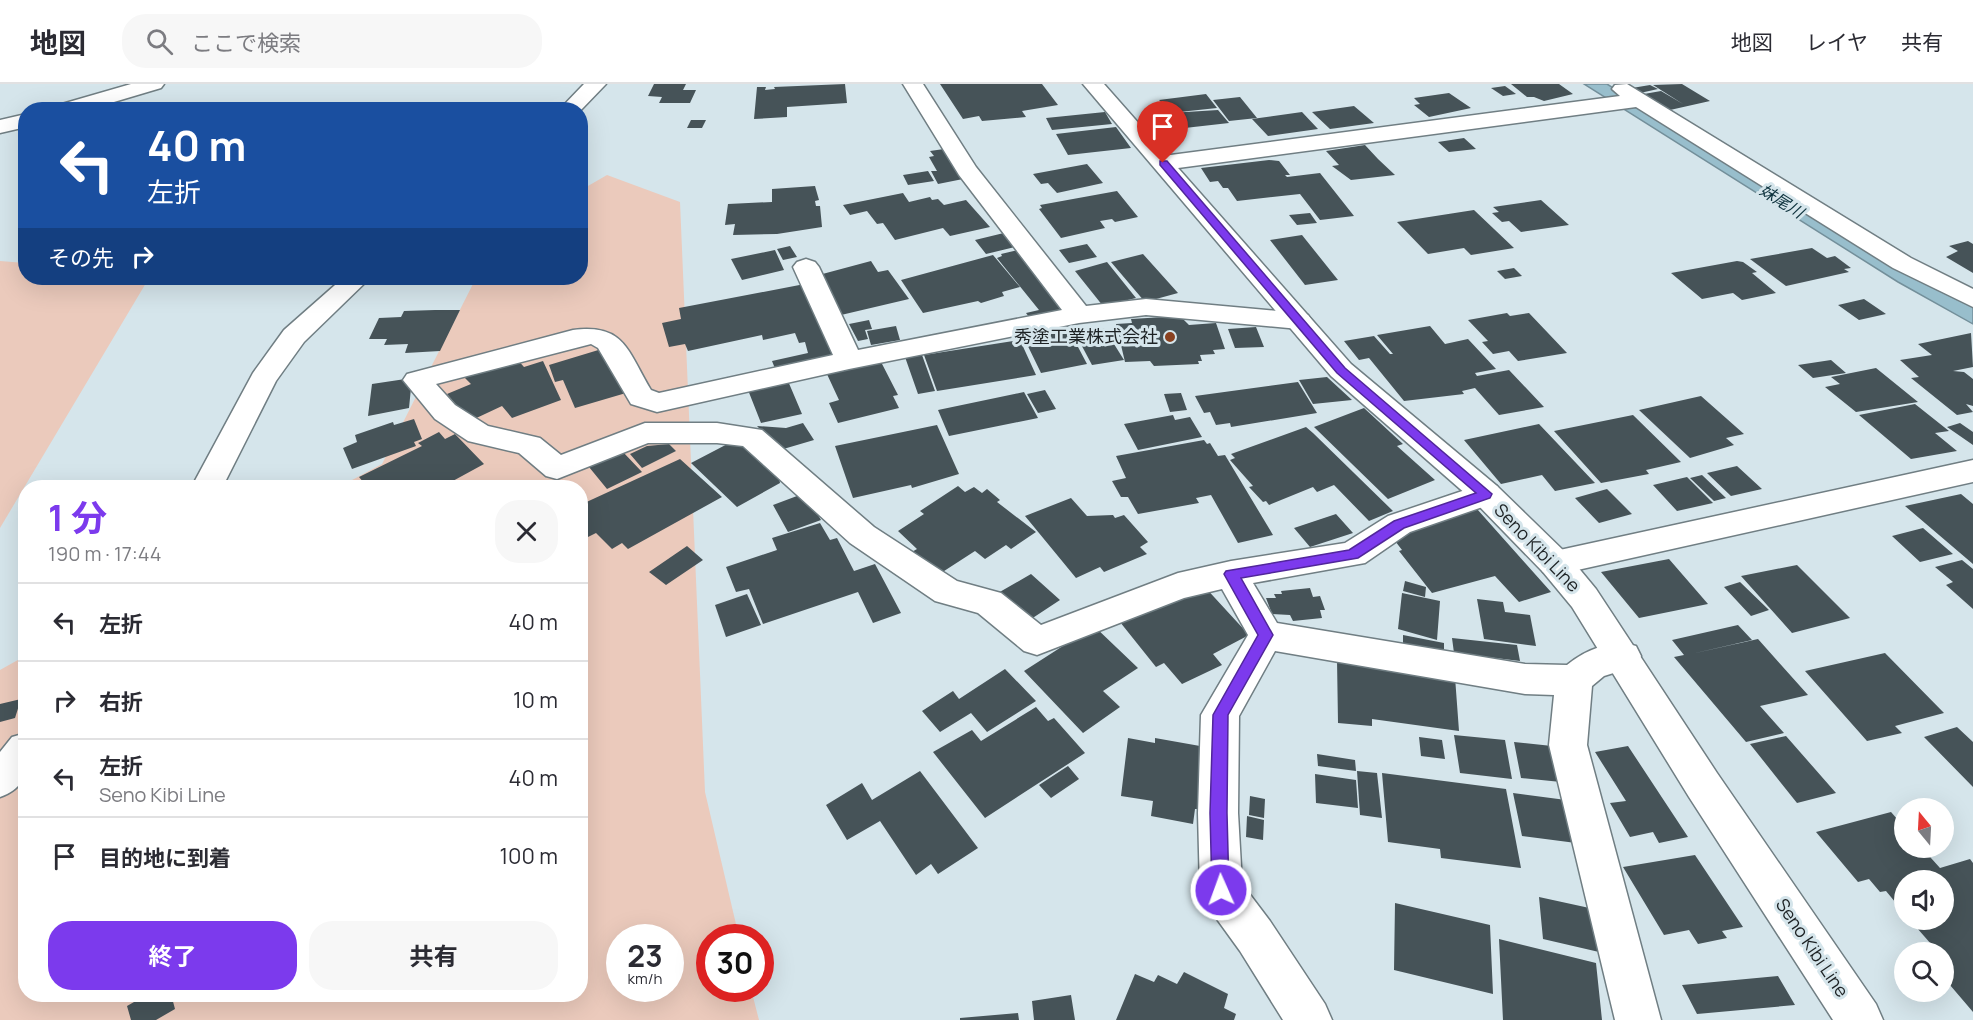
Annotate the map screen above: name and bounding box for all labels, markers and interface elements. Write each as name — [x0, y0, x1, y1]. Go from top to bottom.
search box — [122, 14, 542, 68]
text: 地図 — [30, 23, 86, 61]
icon: search — [143, 25, 176, 58]
text: ここで検索 — [191, 28, 301, 58]
text: 地図 — [1731, 28, 1773, 56]
text: レイヤ — [1806, 28, 1868, 56]
text: 共有 — [1901, 28, 1943, 56]
pin — [1137, 101, 1188, 163]
icon: arrive — [1146, 110, 1179, 143]
text: 40 m — [147, 116, 246, 174]
icon: left — [48, 126, 126, 204]
text: 左折 — [147, 173, 201, 210]
water label: 妹尾川 — [1756, 179, 1810, 224]
icon: right — [126, 240, 159, 273]
text: その先 — [48, 243, 114, 273]
place label: 秀塗工業株式会社 — [1014, 324, 1158, 348]
marker: 秀塗工業株式会社 — [1163, 330, 1177, 344]
text: 1 分 — [48, 493, 107, 542]
street label: Seno Kibi Line — [1489, 498, 1586, 597]
button: close — [495, 500, 558, 563]
text: 190 m · 17:44 — [48, 540, 162, 567]
icon: left — [48, 606, 81, 639]
text: 40 m — [509, 607, 558, 637]
text: 左折 — [99, 609, 143, 639]
icon: right — [48, 684, 81, 717]
text: 10 m — [513, 685, 558, 715]
text: 右折 — [99, 687, 143, 717]
text: 左折 — [99, 751, 143, 781]
icon: left — [48, 762, 81, 795]
text: 40 m — [509, 763, 558, 793]
text: Seno Kibi Line — [99, 781, 226, 808]
north arrow — [1894, 798, 1954, 858]
map controls — [1894, 798, 1954, 1002]
icon: arrive — [48, 840, 81, 873]
text: 100 m — [500, 841, 558, 871]
text: 目的地に到着 — [99, 843, 231, 873]
position arrow — [1189, 858, 1253, 922]
button: sound — [1894, 870, 1954, 930]
street label: Seno Kibi Line — [1771, 893, 1855, 1001]
button: 終了 — [48, 921, 297, 990]
button: 共有 — [309, 921, 558, 990]
speed limit sign: 30 — [696, 924, 774, 1002]
text: 23 — [627, 935, 663, 976]
button: search — [1894, 942, 1954, 1002]
text: km/h — [628, 968, 662, 989]

